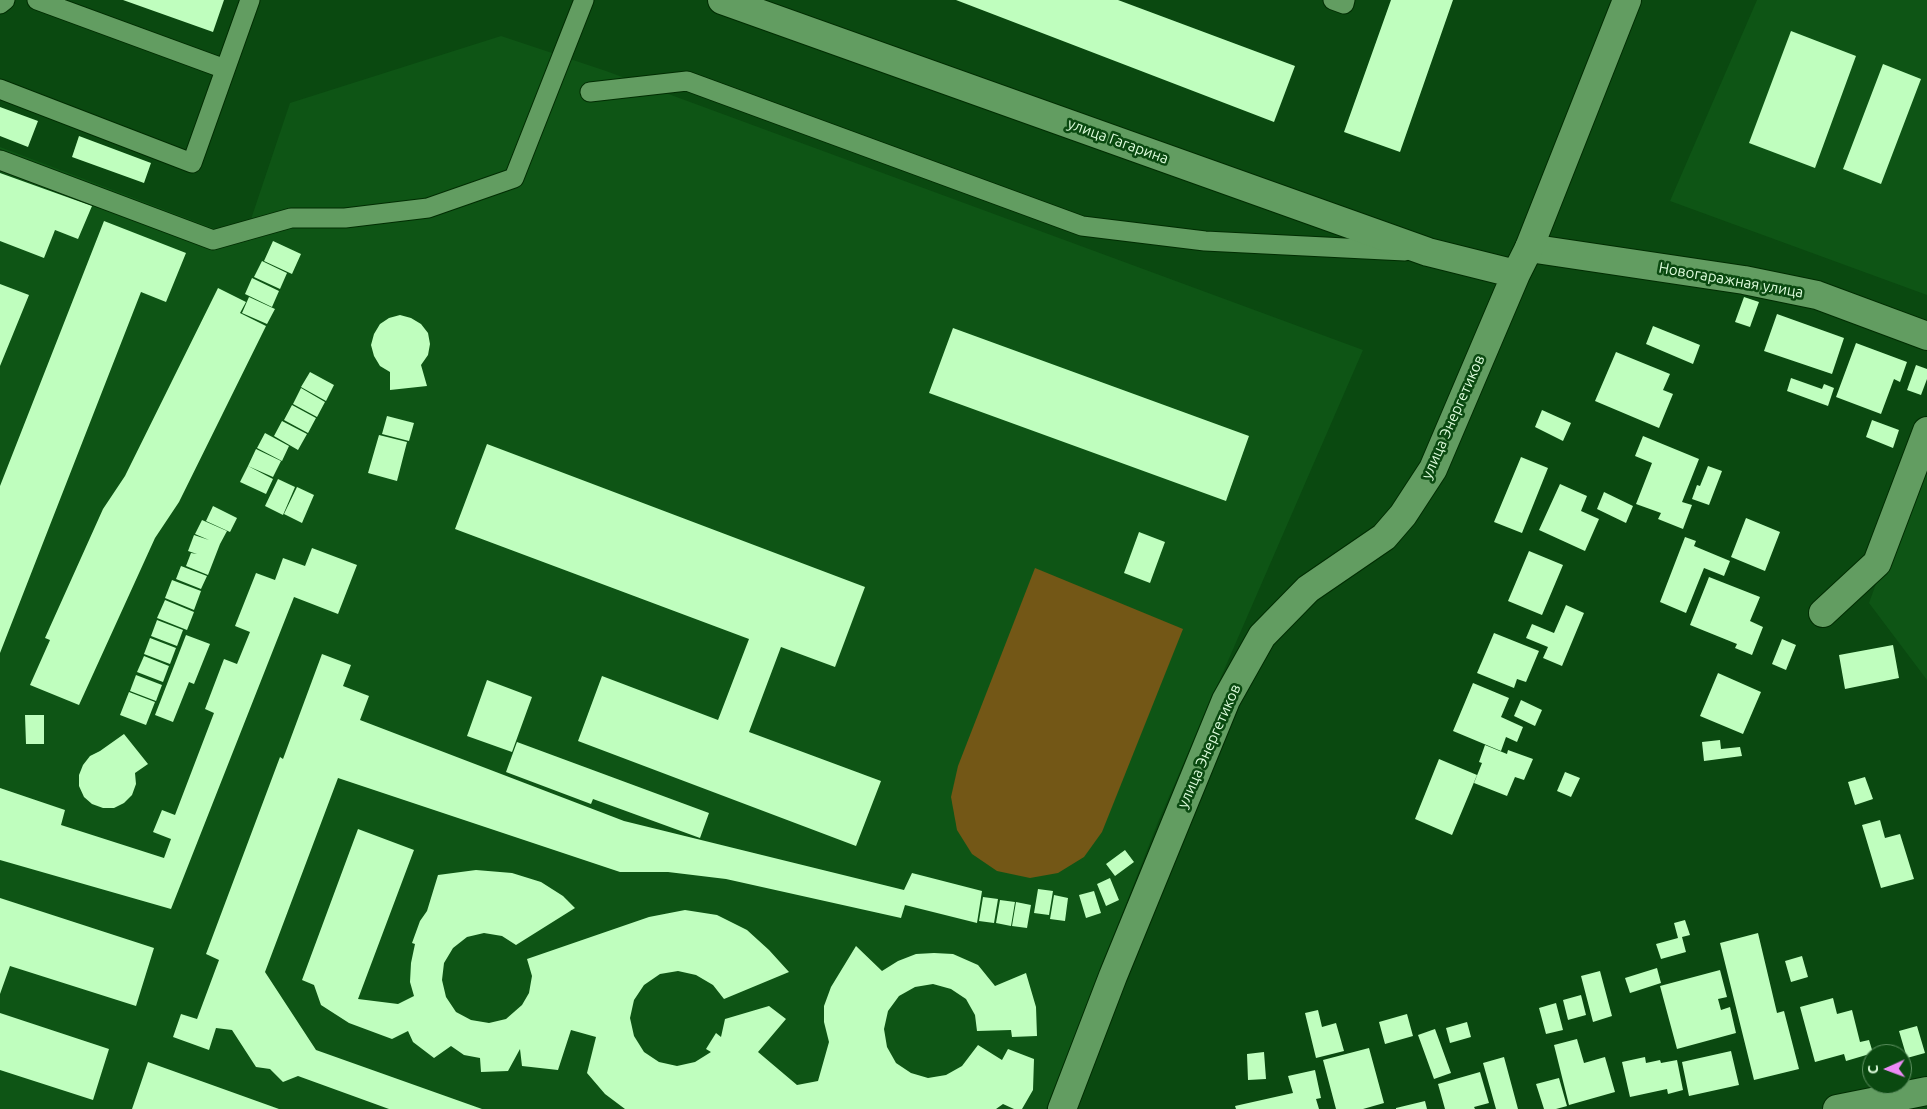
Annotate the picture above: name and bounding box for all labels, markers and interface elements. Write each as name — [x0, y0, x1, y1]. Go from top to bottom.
street label: улица Гагарина — [1065, 114, 1171, 168]
street label: Новогаражная улица — [1657, 258, 1805, 302]
street label: улица Энергетиков — [1418, 352, 1488, 482]
street label: улица Энергетиков — [1174, 681, 1244, 811]
north arrow — [1862, 1044, 1912, 1094]
text: С — [1865, 1065, 1881, 1074]

